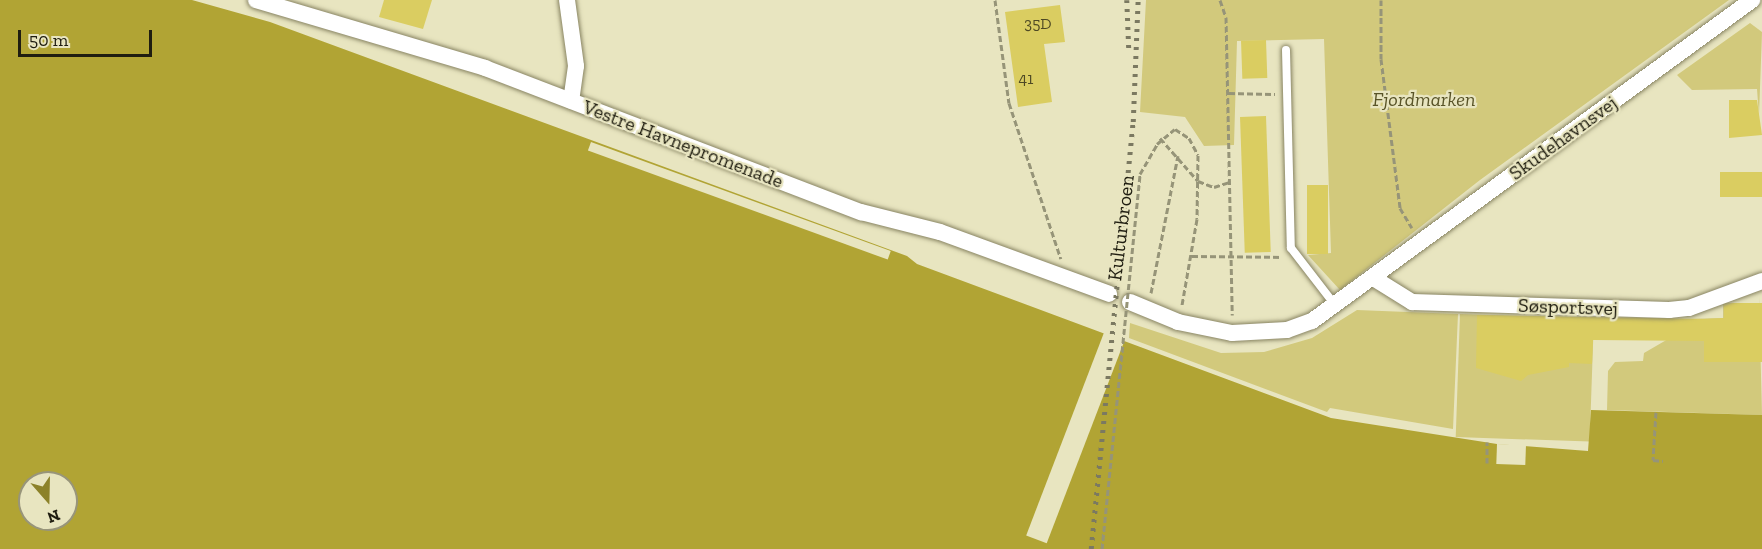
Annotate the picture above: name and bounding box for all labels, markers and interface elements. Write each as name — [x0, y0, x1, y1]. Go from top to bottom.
house number: 35D — [1024, 14, 1052, 34]
scale bar — [21, 18, 154, 56]
text: 50 m — [29, 29, 68, 51]
house number: 41 — [1019, 69, 1033, 89]
park label: Fjordmarken — [1373, 87, 1475, 111]
street label: Skudehavnsvej — [1504, 91, 1622, 185]
street label: Vestre Havnepromenade — [579, 95, 787, 193]
street label: Kulturbroen — [1103, 174, 1139, 282]
street label: Søsportsvej — [1518, 293, 1618, 321]
north arrow — [18, 471, 78, 531]
text: N — [45, 505, 63, 528]

